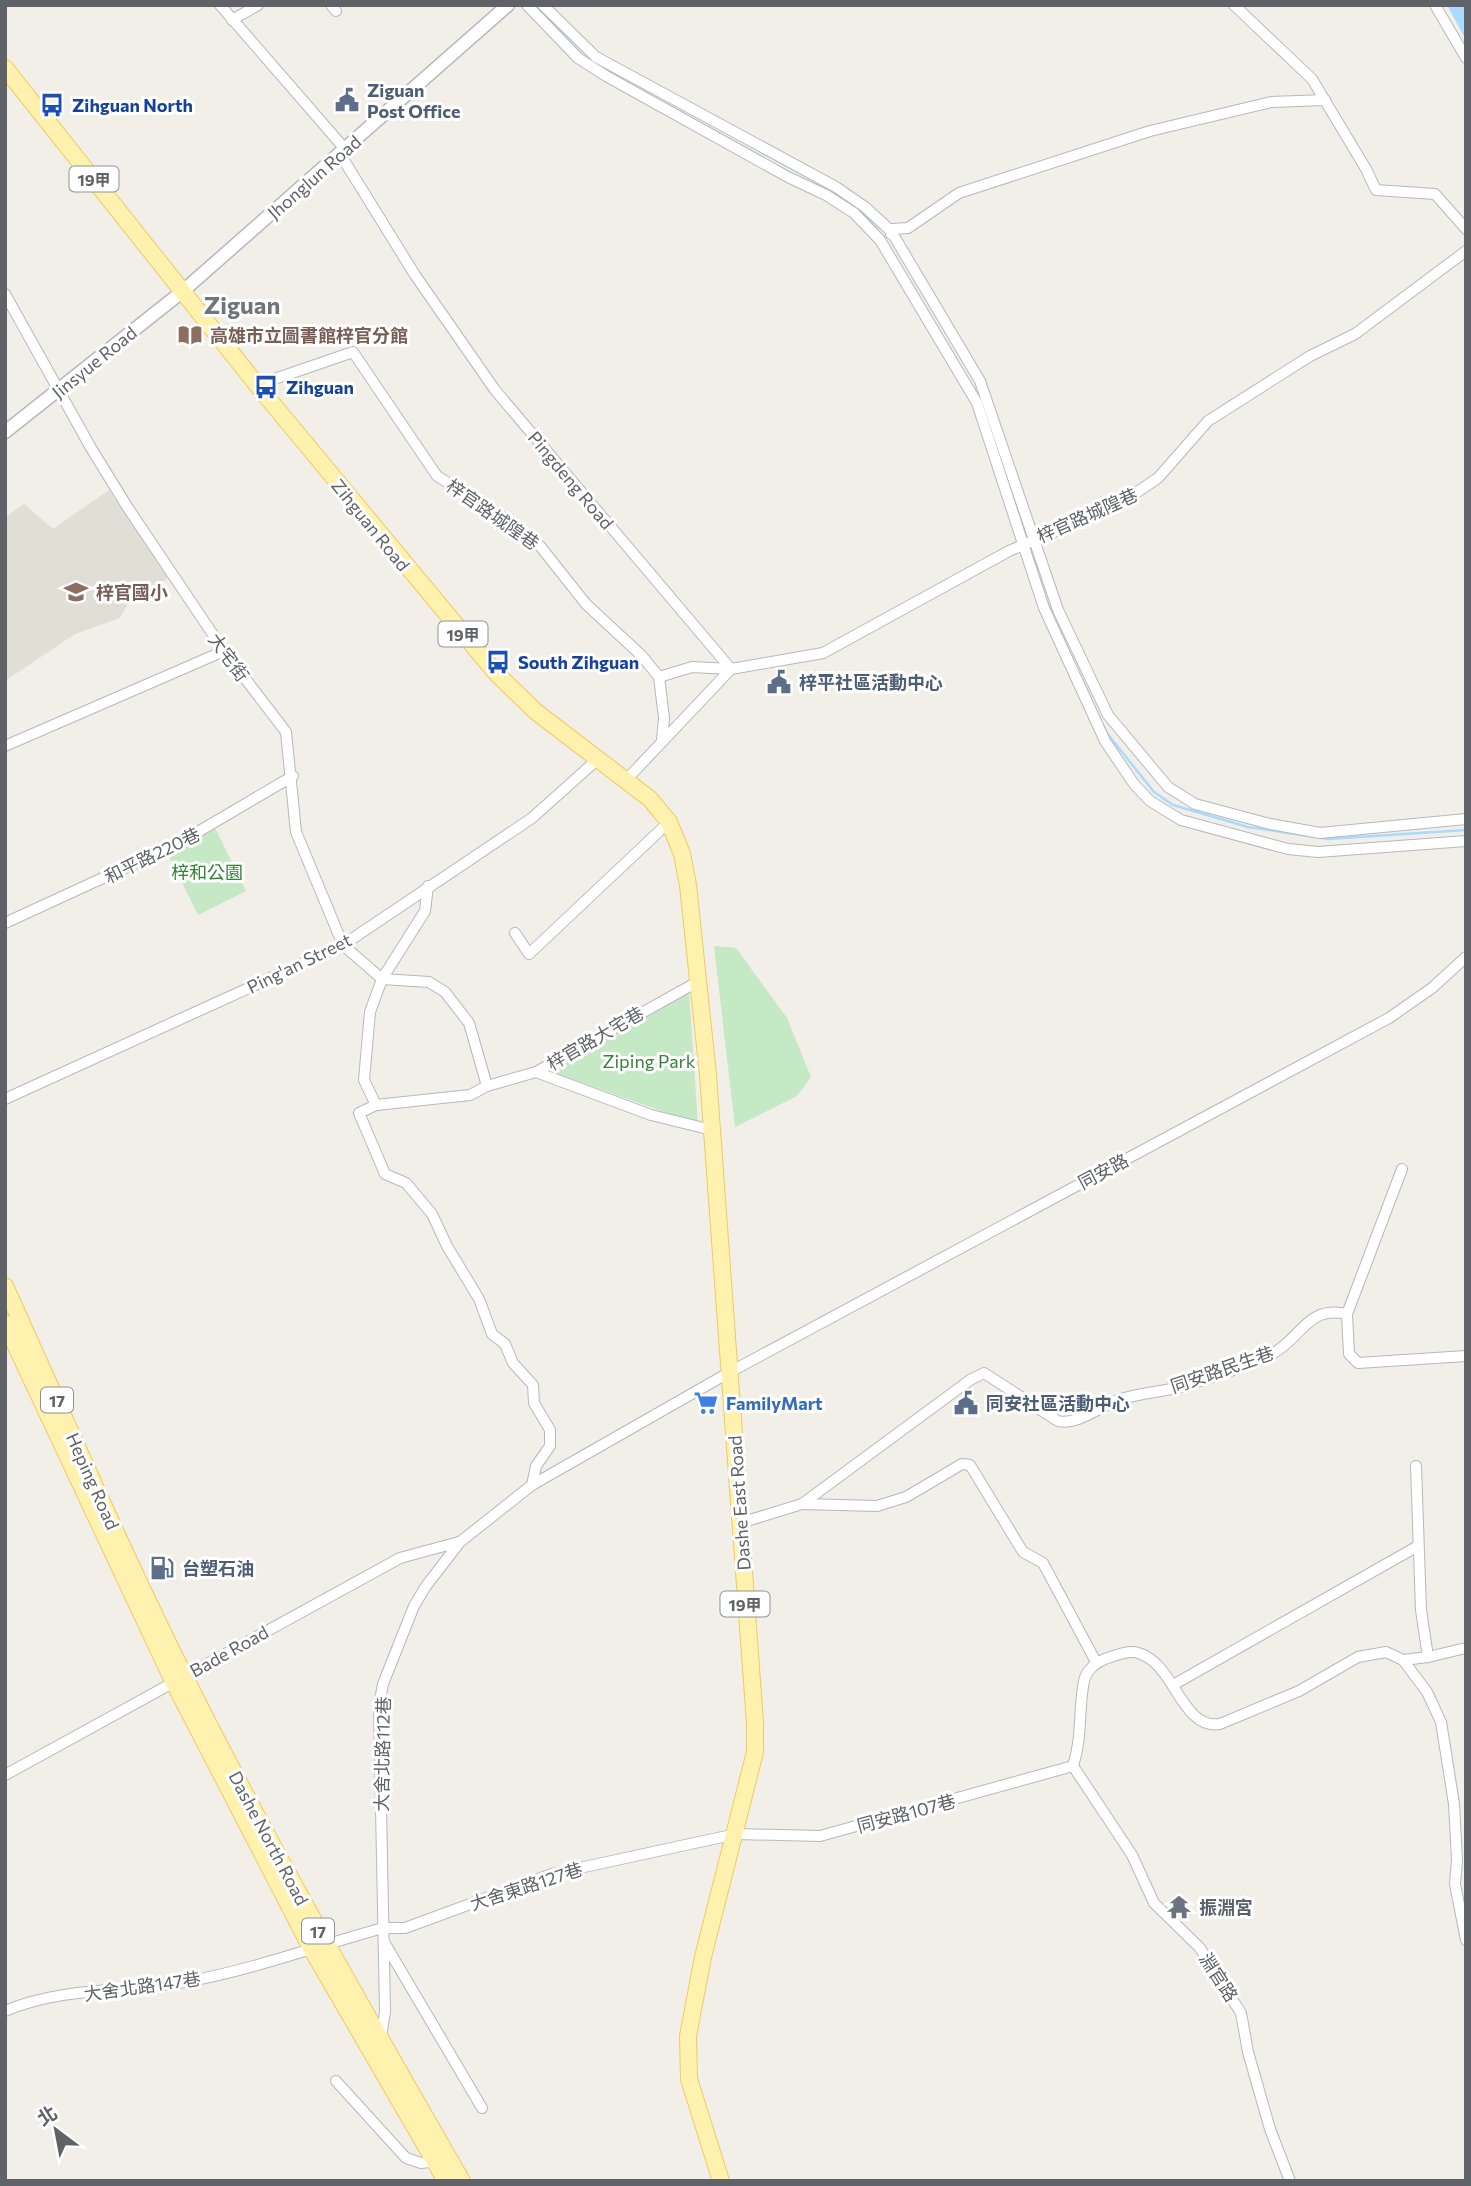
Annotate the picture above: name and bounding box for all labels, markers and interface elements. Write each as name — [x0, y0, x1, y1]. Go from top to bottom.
place label: Ziguan Post Office — [367, 79, 460, 122]
public building icon: Ziguan Post Office — [333, 86, 361, 114]
bus stop icon: Zihguan North — [38, 91, 66, 119]
place label: Zihguan North — [72, 94, 193, 116]
street label: Jhonglun Road — [263, 130, 365, 224]
road number: 19甲 — [70, 167, 119, 192]
district label: Ziguan — [204, 290, 280, 319]
street label: Jinsyue Road — [47, 321, 141, 403]
library icon: 高雄市立圖書館梓官分館 — [176, 321, 204, 349]
place label: 高雄市立圖書館梓官分館 — [210, 324, 408, 346]
bus stop icon: Zihguan — [252, 373, 280, 401]
place label: Zihguan — [286, 376, 354, 398]
street label: Pingdeng Road — [524, 426, 618, 534]
street label: 梓官路城隍巷 — [442, 474, 544, 554]
street label: Zihguan Road — [327, 475, 415, 575]
street label: 梓官路城隍巷 — [1033, 483, 1141, 547]
school or university icon: 梓官國小 — [62, 578, 90, 606]
place label: 梓官國小 — [96, 581, 168, 603]
road number: 19甲 — [438, 622, 488, 646]
street label: 大宅街 — [204, 629, 254, 685]
bus stop icon: South Zihguan — [484, 648, 512, 676]
place label: South Zihguan — [518, 651, 639, 673]
public building icon: 梓平社區活動中心 — [765, 668, 793, 696]
place label: 梓平社區活動中心 — [799, 671, 943, 693]
street label: 和平路220巷 — [101, 822, 203, 888]
park label: 梓和公園 — [171, 861, 243, 883]
street label: Ping'an Street — [243, 928, 355, 998]
street label: 梓官路大宅巷 — [543, 1001, 647, 1075]
park label: Ziping Park — [602, 1050, 696, 1072]
street label: 同安路 — [1074, 1149, 1132, 1193]
street label: 同安路民生巷 — [1167, 1341, 1277, 1397]
road number: 17 — [41, 1388, 73, 1412]
supermarket icon: FamilyMart — [692, 1389, 720, 1417]
public building icon: 同安社區活動中心 — [952, 1389, 980, 1417]
place label: FamilyMart — [726, 1392, 823, 1414]
place label: 同安社區活動中心 — [986, 1392, 1130, 1414]
street label: Heping Road — [62, 1429, 124, 1533]
street label: Dashe East Road — [723, 1435, 755, 1571]
fuel station icon: 台塑石油 — [148, 1554, 176, 1582]
place label: 台塑石油 — [182, 1557, 254, 1579]
road number: 19甲 — [720, 1592, 770, 1616]
street label: Bade Road — [186, 1620, 272, 1682]
street label: 大舍北路112巷 — [370, 1696, 394, 1812]
street label: Dashe North Road — [224, 1767, 314, 1909]
street label: 同安路107巷 — [854, 1789, 958, 1837]
street label: 大舍東路127巷 — [467, 1857, 585, 1915]
temple icon: 振淵宮 — [1165, 1893, 1193, 1921]
place label: 振淵宮 — [1199, 1896, 1253, 1918]
road number: 17 — [302, 1918, 334, 1943]
street label: 淵官路 — [1195, 1948, 1243, 2006]
street label: 大舍北路147巷 — [82, 1967, 202, 2005]
north arrow — [21, 2095, 91, 2165]
text: 北 — [33, 2100, 61, 2130]

